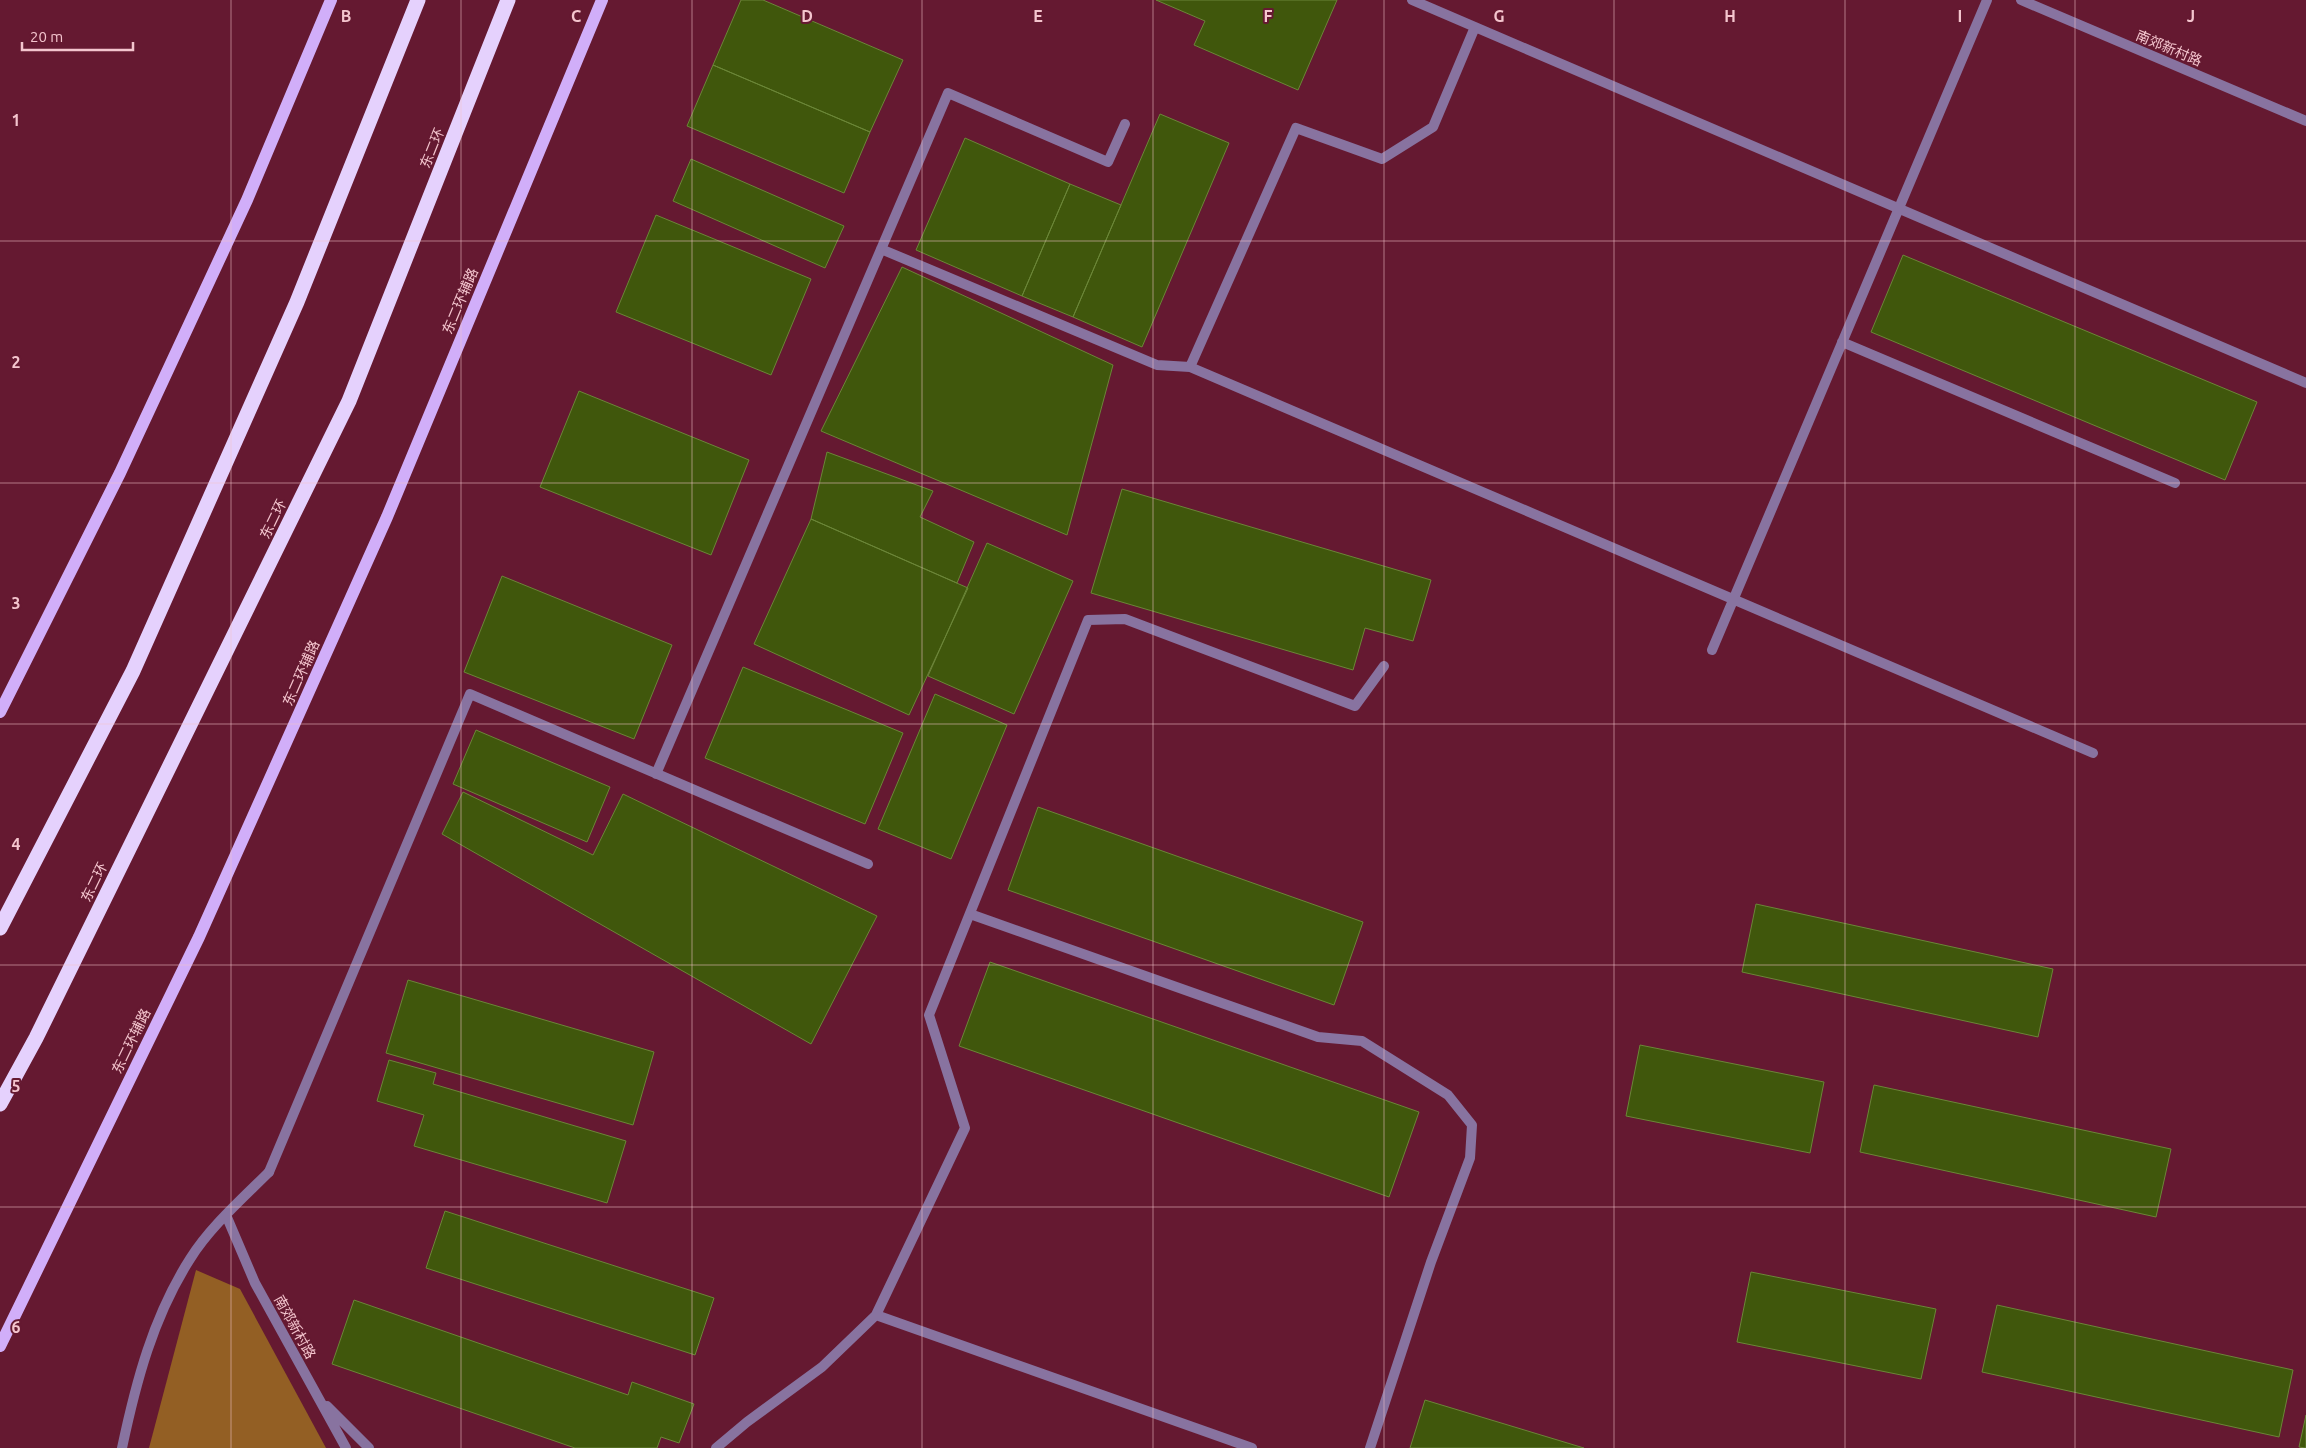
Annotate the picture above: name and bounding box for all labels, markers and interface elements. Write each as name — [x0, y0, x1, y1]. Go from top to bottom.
text: B — [341, 7, 351, 25]
text: C — [571, 7, 581, 25]
text: D — [801, 7, 813, 25]
text: E — [1033, 7, 1043, 25]
text: F — [1264, 7, 1273, 25]
text: G — [1493, 7, 1505, 25]
text: H — [1724, 7, 1736, 25]
text: I — [1958, 7, 1962, 25]
text: J — [2187, 7, 2195, 25]
scale bar — [22, 20, 134, 52]
street label: 南郊新村路 — [2134, 27, 2204, 69]
text: 20 m — [30, 28, 63, 45]
text: 1 — [11, 111, 21, 129]
street label: 东二环 — [417, 126, 447, 170]
street label: 东二环辅路 — [439, 266, 481, 336]
text: 2 — [11, 353, 21, 371]
street label: 东二环 — [257, 497, 289, 541]
text: 3 — [11, 594, 21, 612]
street label: 东二环辅路 — [279, 638, 323, 708]
text: 4 — [11, 835, 21, 853]
street label: 东二环 — [78, 860, 110, 904]
street label: 东二环辅路 — [108, 1006, 154, 1076]
text: 5 — [11, 1077, 21, 1095]
street label: 南郊新村路 — [271, 1293, 319, 1361]
text: 6 — [11, 1318, 21, 1336]

